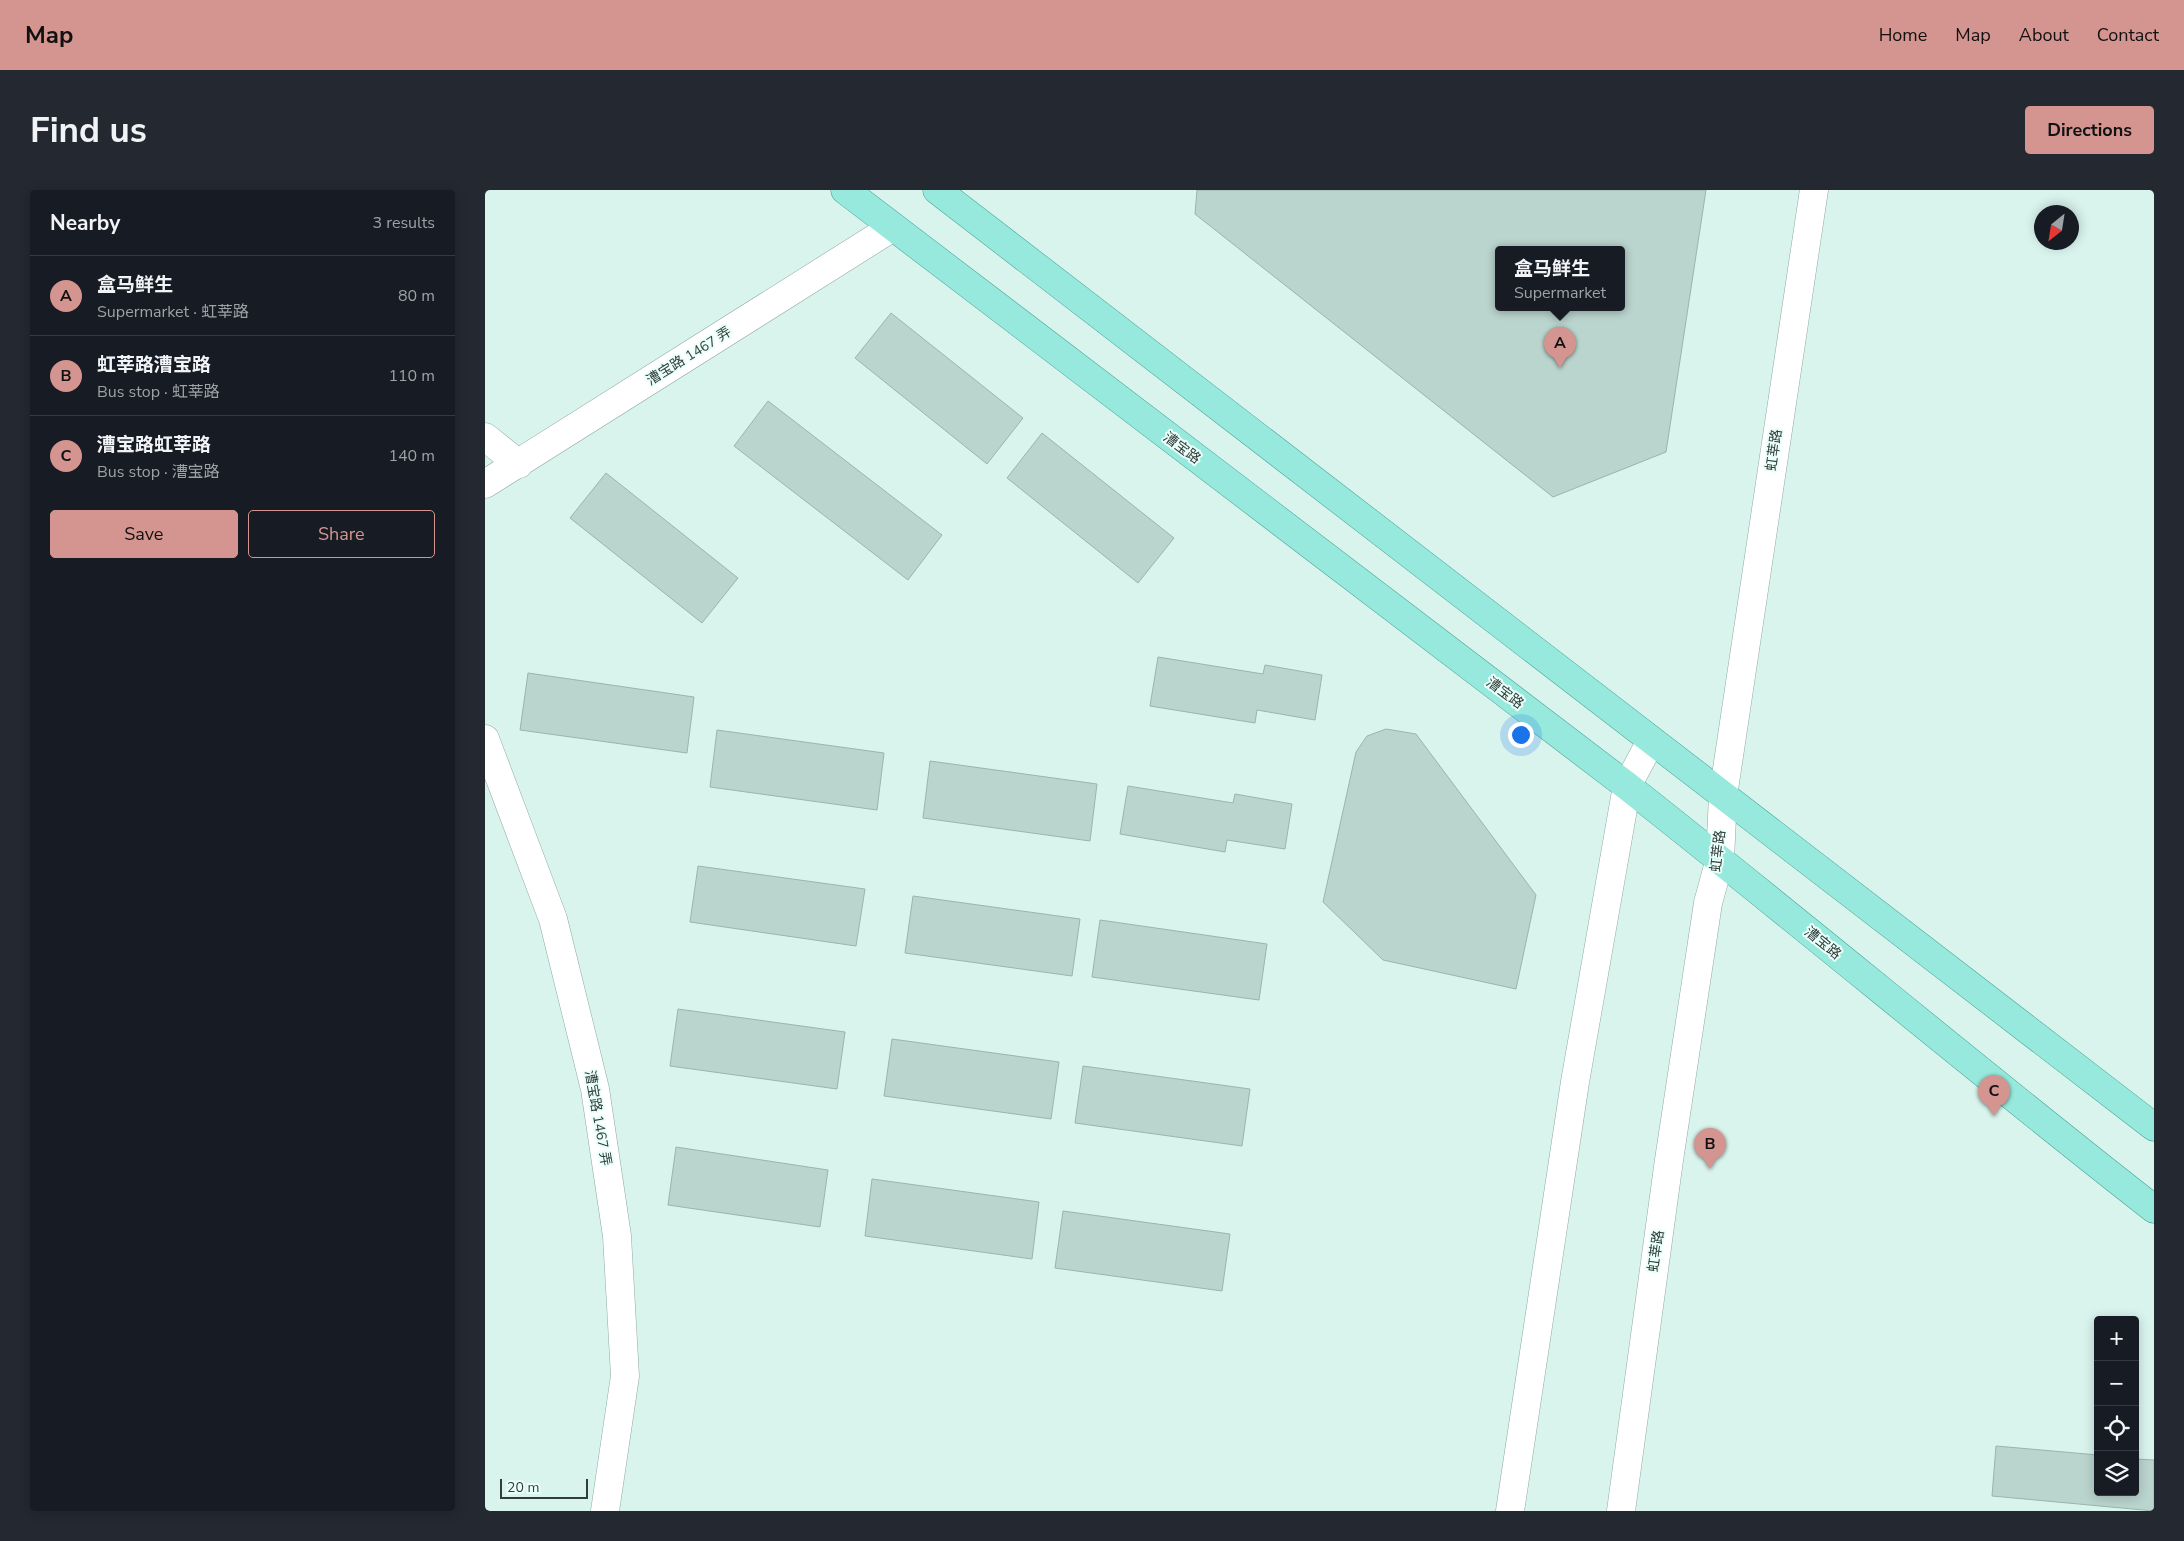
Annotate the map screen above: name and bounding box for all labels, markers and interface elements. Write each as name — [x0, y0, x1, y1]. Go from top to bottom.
text: Map — [25, 19, 73, 51]
text: Home — [1879, 23, 1927, 47]
text: Map — [1955, 23, 1991, 47]
text: About — [2019, 23, 2069, 47]
text: Contact — [2097, 23, 2159, 47]
button: Directions — [2025, 106, 2154, 154]
text: Find us — [30, 107, 147, 154]
north arrow — [2034, 205, 2079, 250]
text: Nearby — [50, 209, 120, 237]
text: 3 results — [373, 212, 435, 234]
popup — [1495, 246, 1625, 311]
text: 盒马鲜生 — [1514, 256, 1590, 282]
text: 盒马鲜生 — [97, 272, 173, 298]
text: Supermarket — [1514, 282, 1606, 304]
text: A — [60, 285, 72, 307]
text: 80 m — [398, 285, 435, 307]
text: Supermarket · 虹莘路 — [97, 301, 249, 323]
street label: 漕宝路 1467 弄 — [643, 322, 735, 390]
pin: A — [1544, 327, 1576, 368]
text: 虹莘路漕宝路 — [97, 352, 211, 378]
text: B — [60, 365, 72, 387]
text: 110 m — [388, 365, 435, 387]
text: Bus stop · 虹莘路 — [97, 381, 220, 403]
street label: 漕宝路 — [1160, 428, 1204, 468]
street label: 虹莘路 — [1762, 428, 1786, 472]
text: 漕宝路虹莘路 — [97, 432, 211, 458]
text: C — [61, 445, 71, 467]
text: 140 m — [388, 445, 435, 467]
text: Bus stop · 漕宝路 — [97, 461, 220, 483]
button: Save — [50, 510, 238, 558]
button: Share — [248, 510, 435, 558]
street label: 漕宝路 — [1483, 673, 1527, 713]
your location — [1508, 722, 1534, 748]
street label: 虹莘路 — [1706, 829, 1730, 873]
street label: 漕宝路 — [1801, 922, 1845, 964]
street label: 漕宝路 1467 弄 — [580, 1069, 616, 1167]
pin: C — [1978, 1075, 2010, 1116]
pin: B — [1694, 1128, 1726, 1169]
street label: 虹莘路 — [1644, 1229, 1668, 1273]
map controls — [2094, 1316, 2139, 1496]
button: + — [2094, 1316, 2139, 1361]
button: − — [2094, 1361, 2139, 1406]
button: locate — [2094, 1406, 2139, 1451]
button: layers — [2094, 1451, 2139, 1496]
scale bar — [500, 1476, 587, 1499]
text: 20 m — [507, 1478, 539, 1497]

